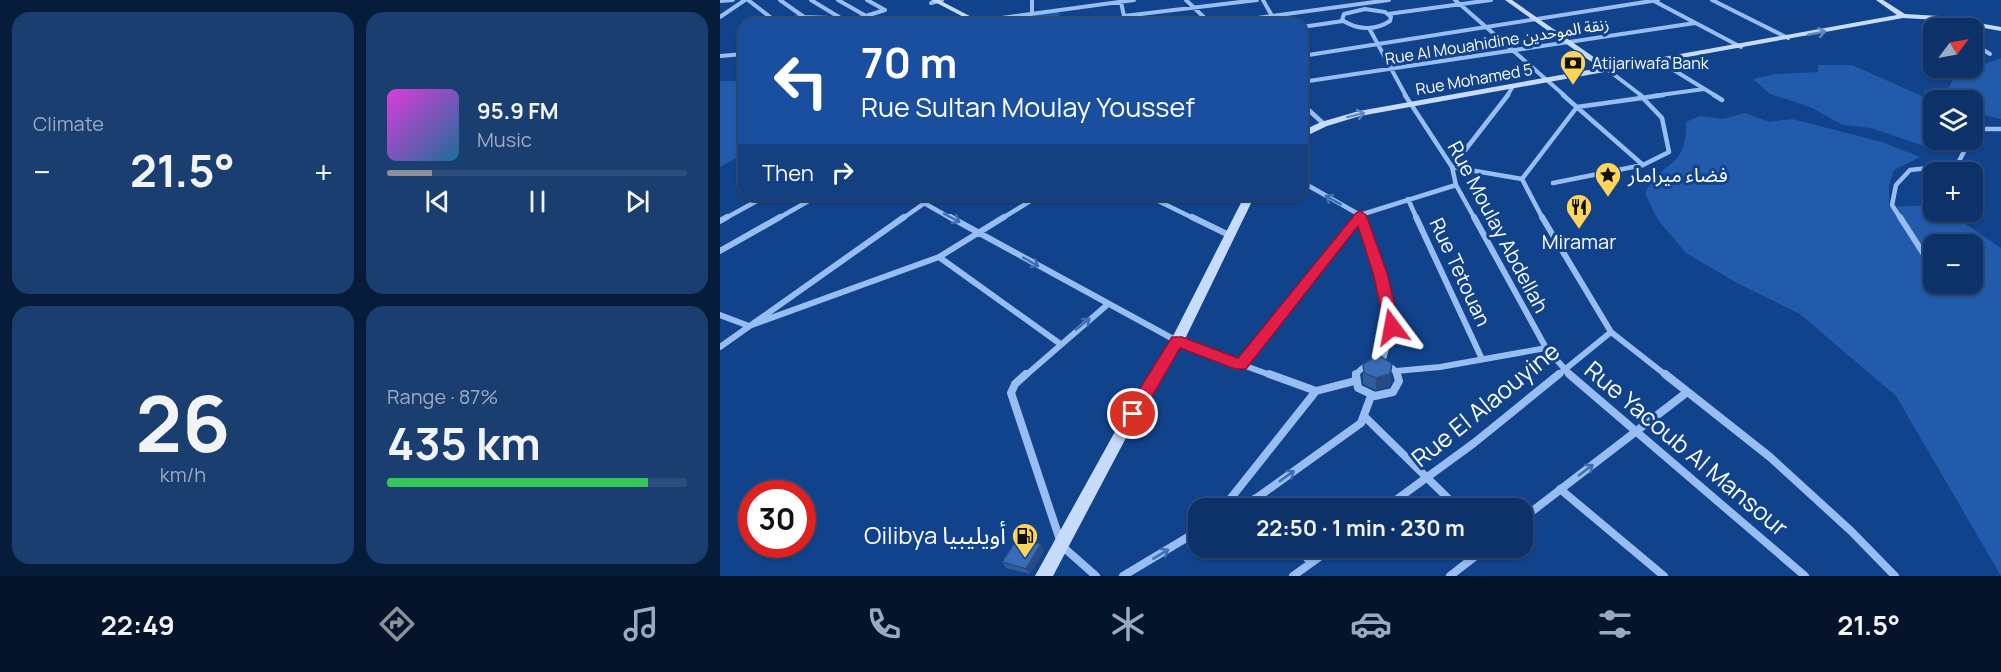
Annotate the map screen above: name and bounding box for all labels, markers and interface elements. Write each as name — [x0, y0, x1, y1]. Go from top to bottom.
street label: Rue Al Mouahidine زنقة الموحدين — [1383, 12, 1611, 70]
north arrow — [1923, 18, 1983, 78]
map controls — [1923, 18, 1983, 294]
one-way arrow — [1807, 27, 1826, 38]
text: 70 m — [861, 33, 957, 91]
icon: left — [762, 42, 840, 120]
bank icon: Atijariwafa Bank — [1558, 48, 1588, 86]
place label: Atijariwafa Bank — [1592, 52, 1710, 74]
street label: Rue Mohamed 5 — [1414, 58, 1534, 100]
text: Rue Sultan Moulay Youssef — [861, 88, 1195, 125]
button: layers — [1923, 90, 1983, 150]
text: 95.9 FM — [477, 96, 559, 126]
one-way arrow — [1347, 109, 1366, 121]
text: Climate — [33, 110, 104, 137]
text: Music — [477, 126, 532, 153]
street label: Rue Moulay Abdellah — [1442, 136, 1555, 317]
text: 21.5° — [130, 139, 235, 201]
text: − — [33, 149, 51, 194]
text: + — [314, 149, 333, 194]
icon: right — [826, 156, 859, 189]
text: Then — [762, 158, 814, 188]
place icon: فضاء ميرامار — [1593, 160, 1623, 198]
place label: فضاء ميرامار — [1627, 161, 1728, 188]
button: + — [1923, 162, 1983, 222]
icon: previous — [421, 185, 454, 218]
icon: pause — [521, 185, 554, 218]
icon: next — [621, 185, 654, 218]
restaurant icon: Miramar — [1564, 192, 1594, 230]
one-way arrow — [1325, 194, 1343, 205]
one-way arrow — [943, 212, 960, 224]
street label: Rue Tetouan — [1424, 213, 1497, 330]
place label: Miramar — [1542, 228, 1616, 255]
button: − — [1923, 234, 1983, 294]
one-way arrow — [1022, 256, 1039, 268]
position arrow — [1360, 295, 1424, 359]
one-way arrow — [1075, 318, 1091, 331]
street label: Rue El Alaouyine — [1404, 334, 1566, 474]
street label: Rue Yacoub Al Mansour — [1578, 353, 1796, 543]
text: 26 — [136, 369, 230, 475]
text: Range · 87% — [387, 383, 498, 410]
pin — [1107, 388, 1158, 439]
icon: arrive — [1116, 397, 1149, 430]
text: 435 km — [387, 412, 541, 474]
text: km/h — [160, 461, 206, 488]
one-way arrow — [1577, 464, 1593, 476]
one-way arrow — [1278, 470, 1294, 482]
speed limit sign: 30 — [738, 480, 816, 558]
text: 22:50 · 1 min · 230 m — [1256, 513, 1465, 543]
place label: Oilibya أويليبيا — [864, 518, 1006, 551]
fuel station icon: Oilibya أويليبيا — [1010, 521, 1040, 559]
one-way arrow — [1152, 547, 1169, 559]
icon: directions — [376, 603, 418, 645]
icon: music — [620, 603, 662, 645]
icon: phone — [863, 603, 905, 645]
icon: climate — [1107, 603, 1149, 645]
icon: car — [1350, 603, 1392, 645]
icon: filters — [1594, 603, 1636, 645]
text: 22:49 — [101, 606, 175, 643]
text: 21.5° — [1837, 606, 1900, 643]

